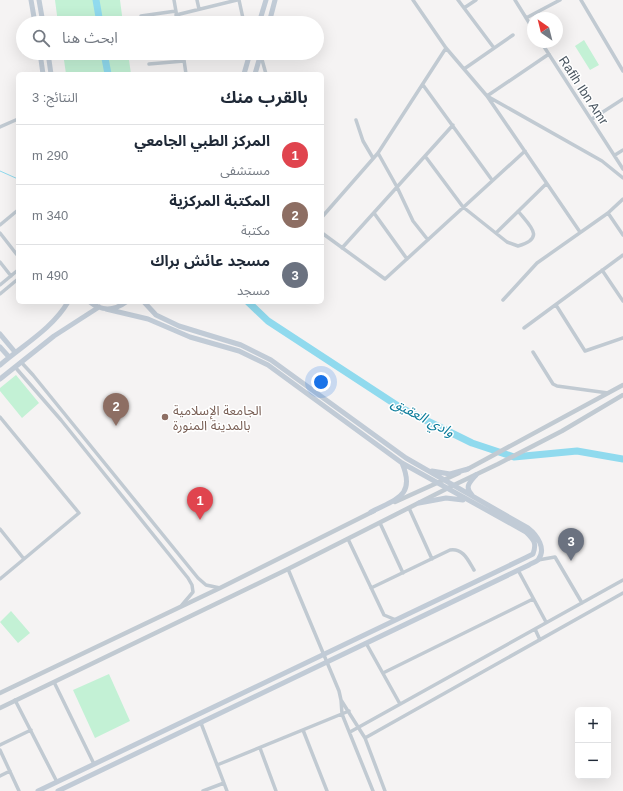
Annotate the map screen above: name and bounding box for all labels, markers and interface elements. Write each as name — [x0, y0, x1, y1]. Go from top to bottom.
north arrow — [527, 12, 563, 48]
search box — [16, 16, 324, 60]
icon: search — [30, 27, 52, 49]
text: ابحث هنا — [62, 29, 118, 46]
street label: Rafih Ibn Amr — [556, 53, 612, 128]
text: بالقرب منك — [220, 88, 308, 107]
text: النتائج: 3 — [32, 90, 78, 105]
text: المركز الطبي الجامعي — [134, 132, 270, 149]
text: 290 m — [32, 148, 68, 163]
text: 1 — [291, 148, 299, 163]
text: مستشفى — [220, 163, 270, 178]
text: المكتبة المركزية — [169, 192, 270, 209]
text: 340 m — [32, 208, 68, 223]
text: 2 — [291, 208, 299, 223]
text: مكتبة — [241, 223, 270, 238]
text: مسجد عائش براك — [151, 252, 270, 269]
text: 490 m — [32, 268, 68, 283]
text: 3 — [291, 268, 299, 283]
text: مسجد — [237, 283, 270, 298]
your location — [311, 372, 331, 392]
pin: 2 — [103, 393, 129, 426]
water label: وادي العقيق — [387, 394, 457, 443]
place label: الجامعة الإسلامية بالمدينة المنورة — [173, 403, 262, 433]
marker: الجامعة الإسلامية بالمدينة المنورة — [160, 412, 170, 422]
pin: 1 — [187, 487, 213, 520]
pin: 3 — [558, 528, 584, 561]
map controls — [575, 707, 611, 779]
button: + — [575, 707, 611, 743]
button: − — [575, 743, 611, 779]

